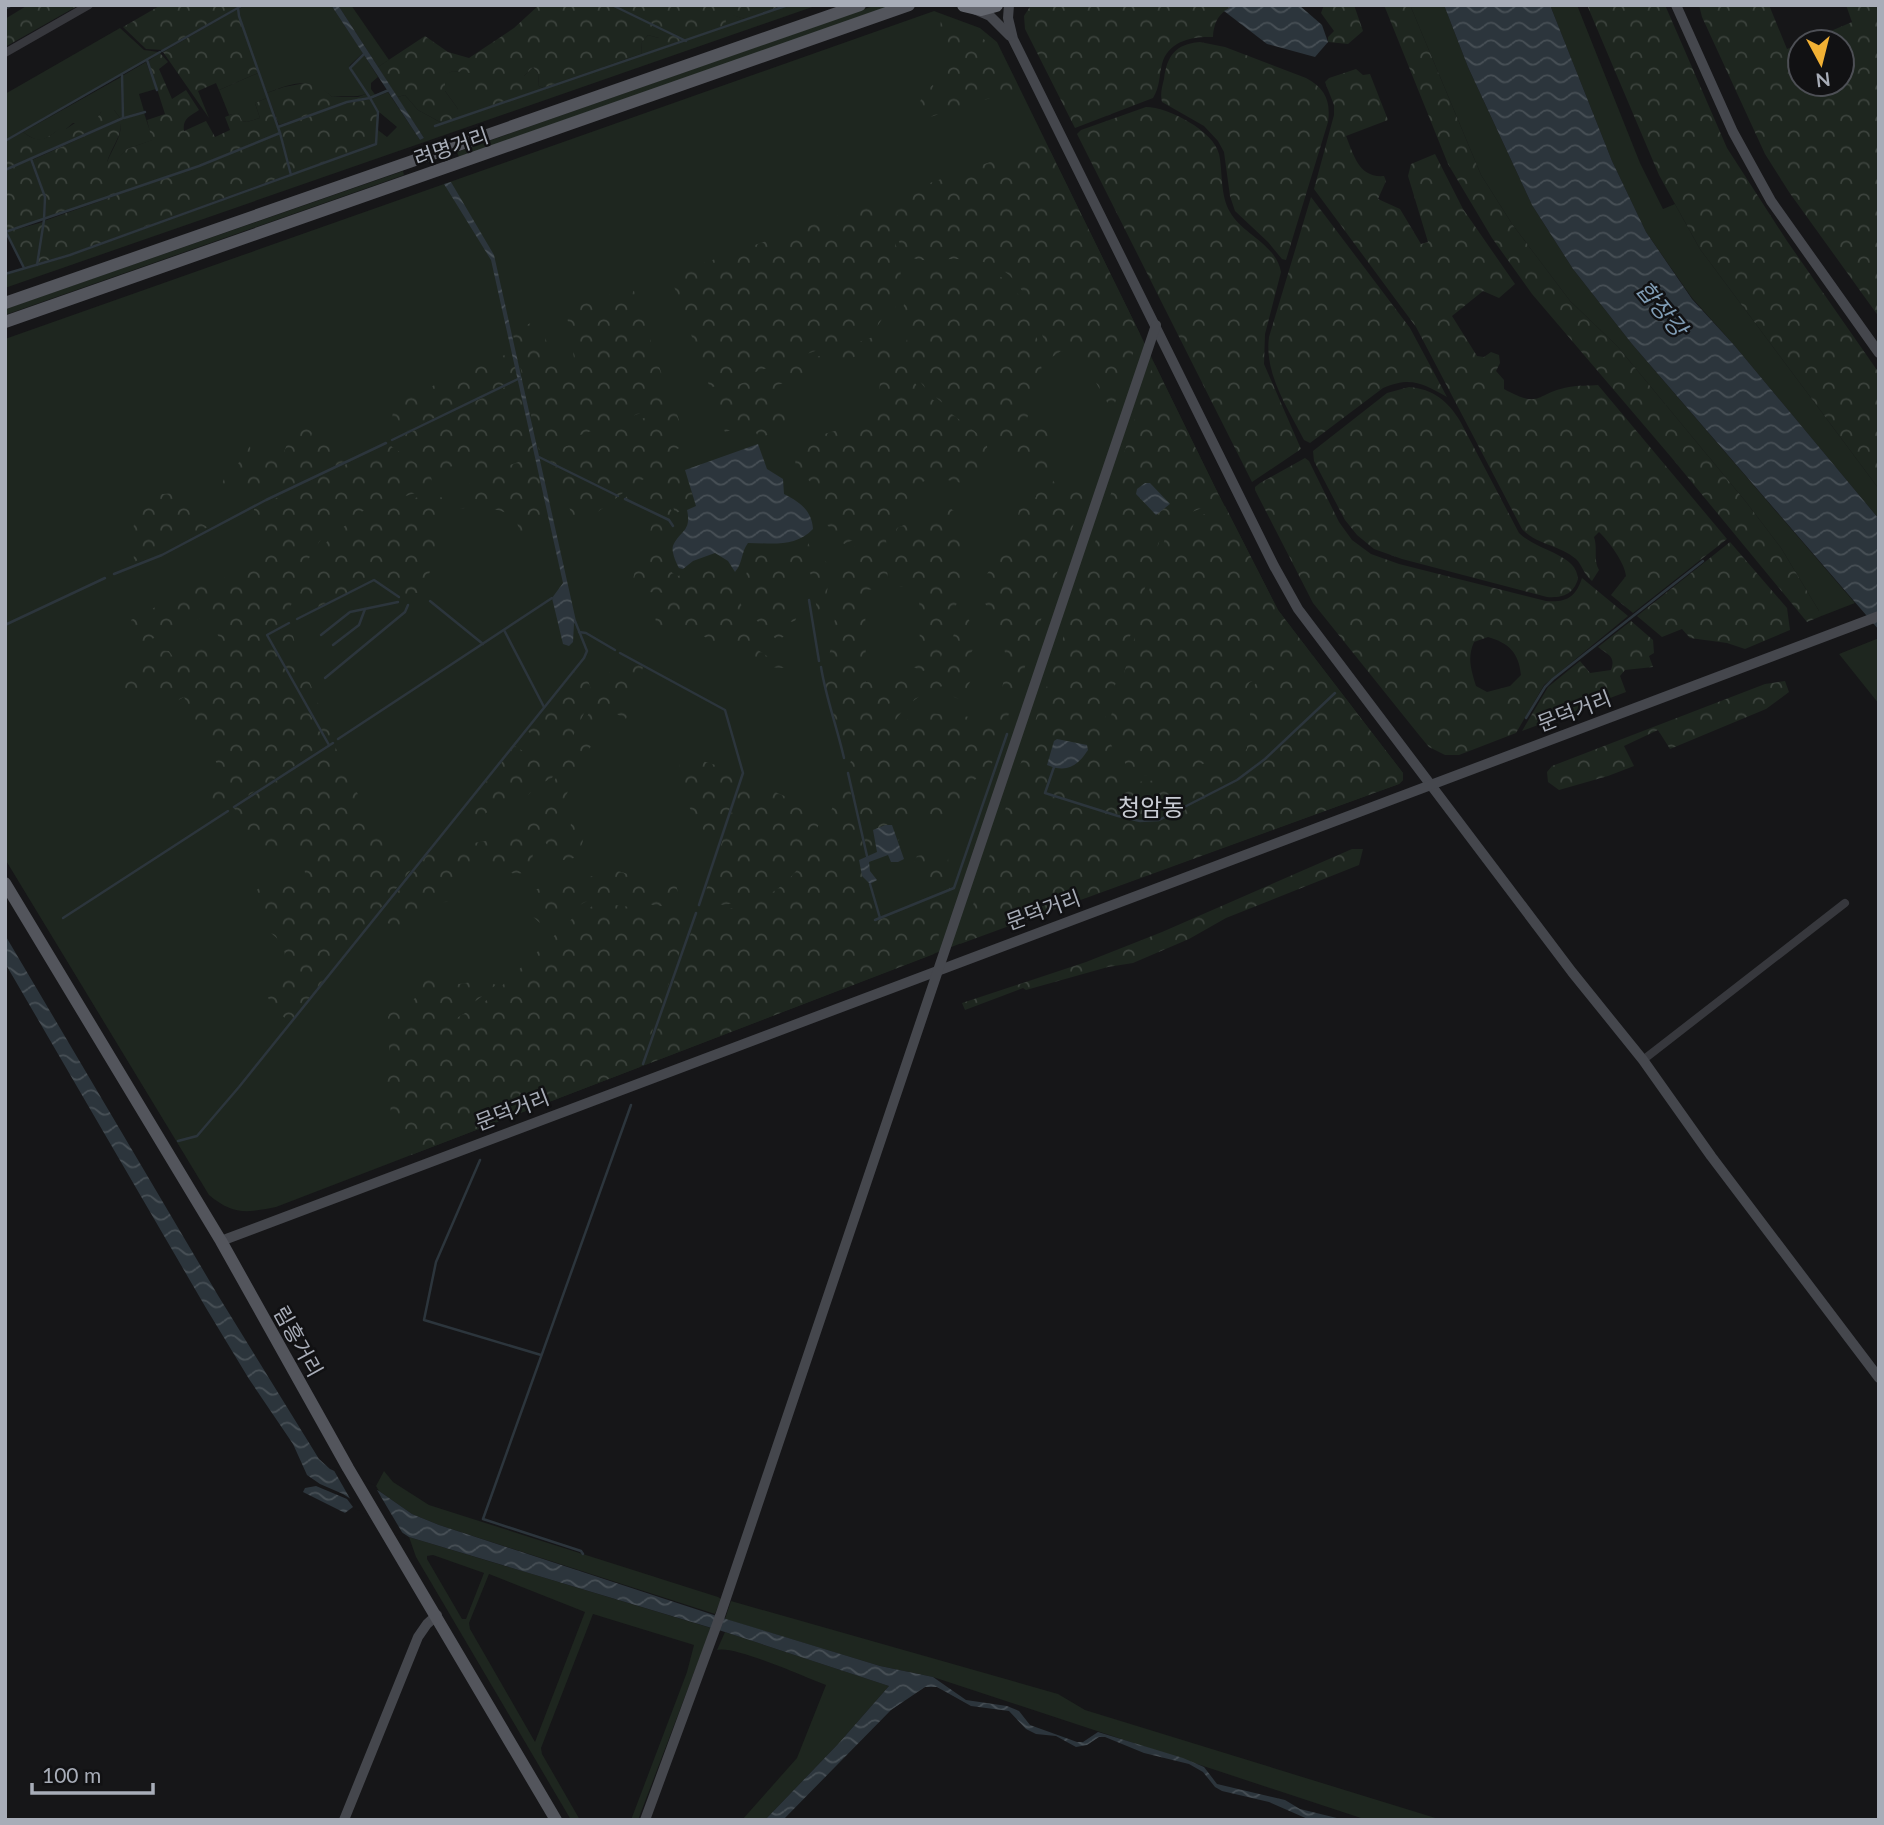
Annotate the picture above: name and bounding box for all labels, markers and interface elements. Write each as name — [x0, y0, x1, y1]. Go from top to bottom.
north arrow — [1786, 28, 1856, 98]
text: N — [1814, 68, 1832, 93]
street label: 려명거리 — [410, 122, 492, 170]
water label: 합장강 — [1631, 275, 1695, 343]
street label: 문덕거리 — [1533, 684, 1615, 736]
district label: 청암동 — [1118, 792, 1184, 821]
street label: 문덕거리 — [1002, 884, 1084, 934]
street label: 문덕거리 — [471, 1083, 553, 1135]
street label: 림흥거리 — [269, 1301, 329, 1381]
scale bar — [32, 1752, 152, 1796]
text: 100 m — [42, 1762, 101, 1787]

